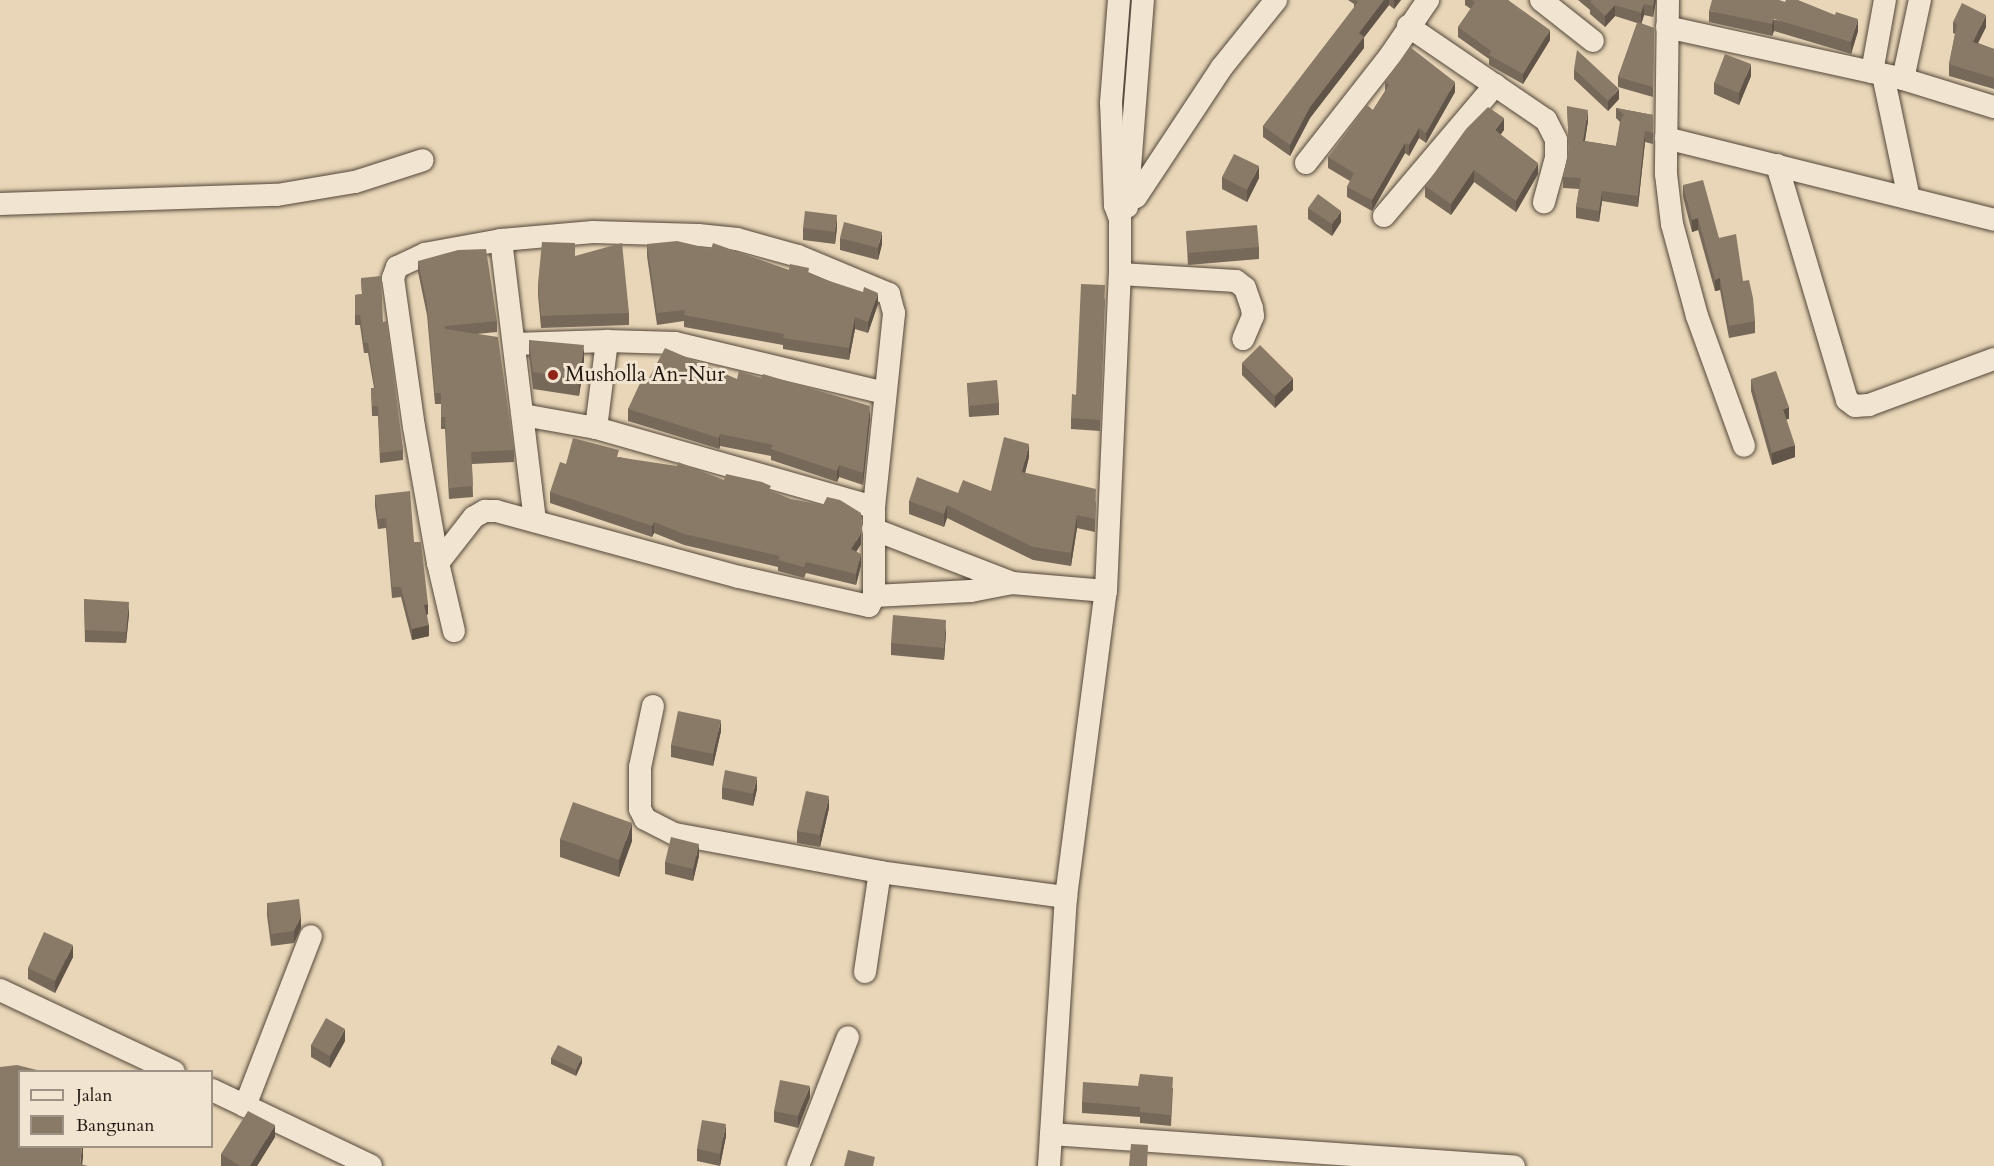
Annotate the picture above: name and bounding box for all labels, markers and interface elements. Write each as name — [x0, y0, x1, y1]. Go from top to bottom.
place label: Musholla An-Nur — [565, 362, 725, 388]
marker: Musholla An-Nur — [546, 368, 560, 382]
legend — [18, 1070, 213, 1148]
text: Jalan — [76, 1083, 112, 1108]
text: Bangunan — [76, 1113, 154, 1138]

